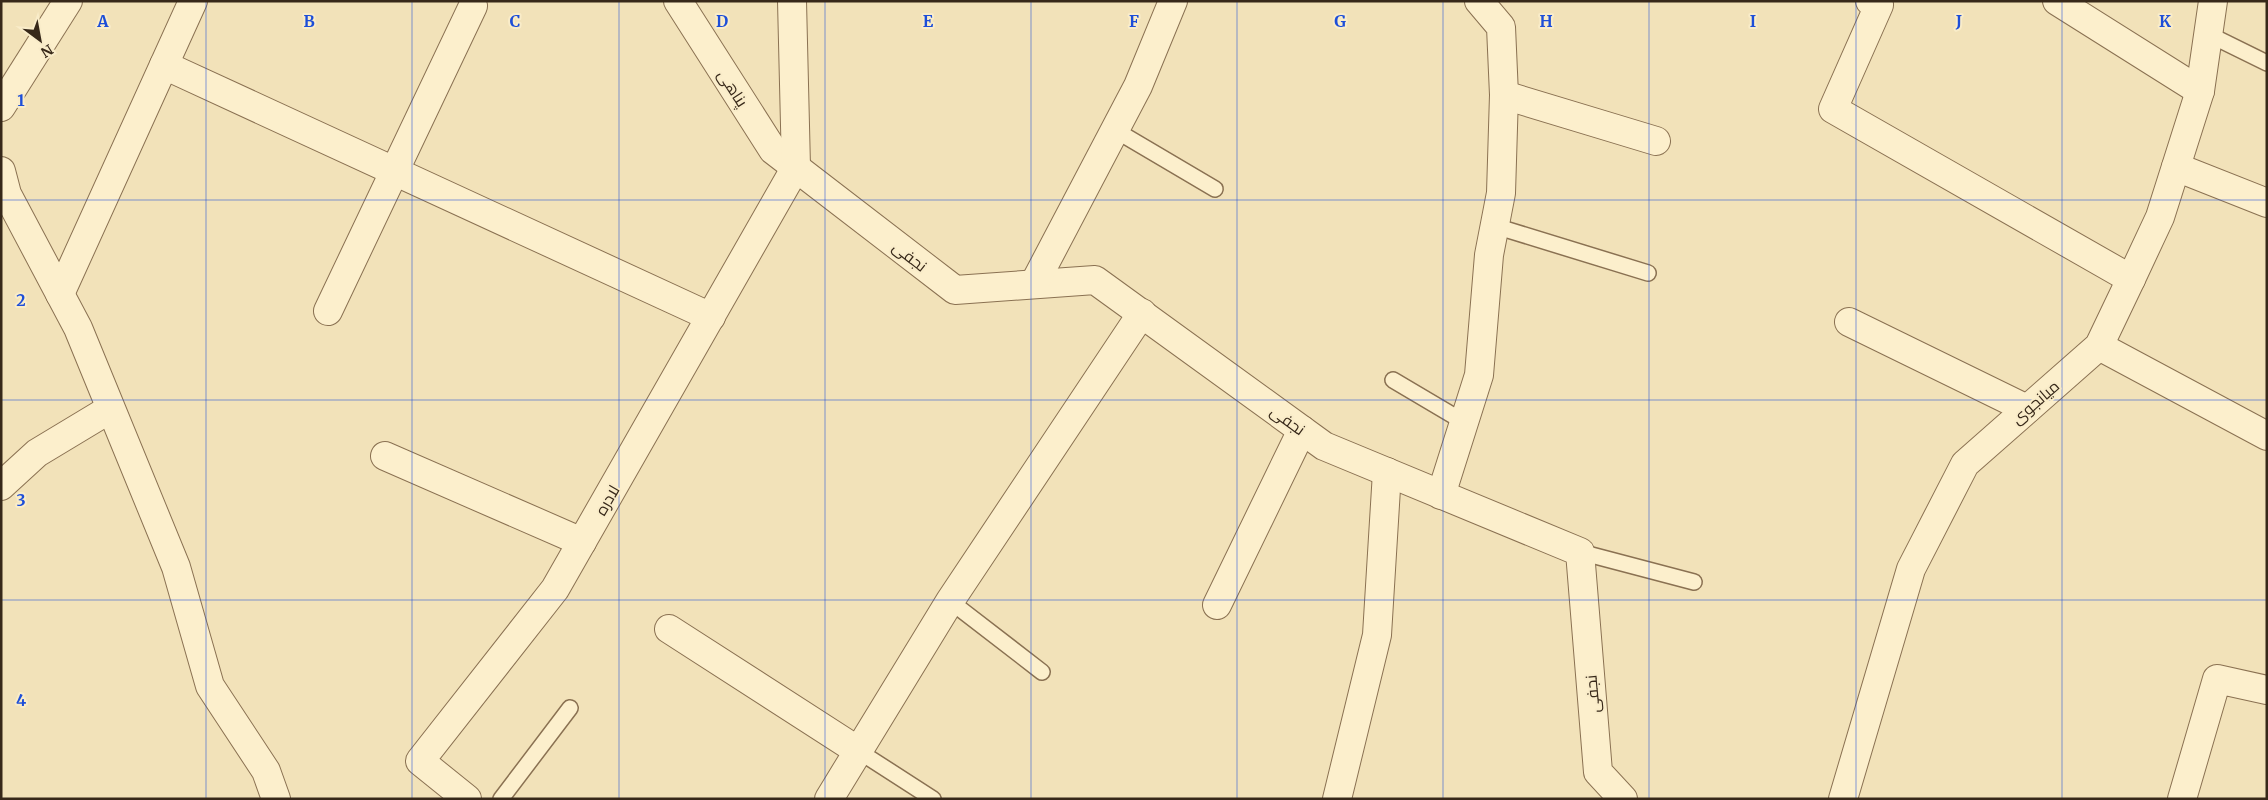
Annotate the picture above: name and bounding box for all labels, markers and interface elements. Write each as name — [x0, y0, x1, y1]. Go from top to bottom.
text: A — [96, 11, 109, 31]
text: B — [303, 11, 315, 31]
text: C — [510, 11, 520, 31]
text: D — [716, 11, 728, 31]
text: E — [923, 11, 934, 31]
text: F — [1129, 11, 1139, 31]
text: G — [1334, 11, 1346, 31]
text: H — [1539, 11, 1553, 31]
text: I — [1750, 11, 1756, 31]
text: J — [1955, 11, 1962, 31]
text: K — [2159, 11, 2171, 31]
north arrow — [15, 15, 65, 65]
text: N — [37, 40, 56, 62]
street label: پناهی — [712, 66, 753, 112]
text: 1 — [17, 90, 25, 110]
street label: نجفی — [888, 236, 931, 276]
text: 2 — [16, 290, 26, 310]
street label: میانجوی — [2007, 376, 2064, 429]
street label: نجفی — [1266, 401, 1309, 440]
street label: لادره — [590, 481, 624, 519]
text: 3 — [16, 490, 26, 510]
street label: نجفی — [1580, 674, 1605, 714]
text: 4 — [16, 690, 26, 710]

